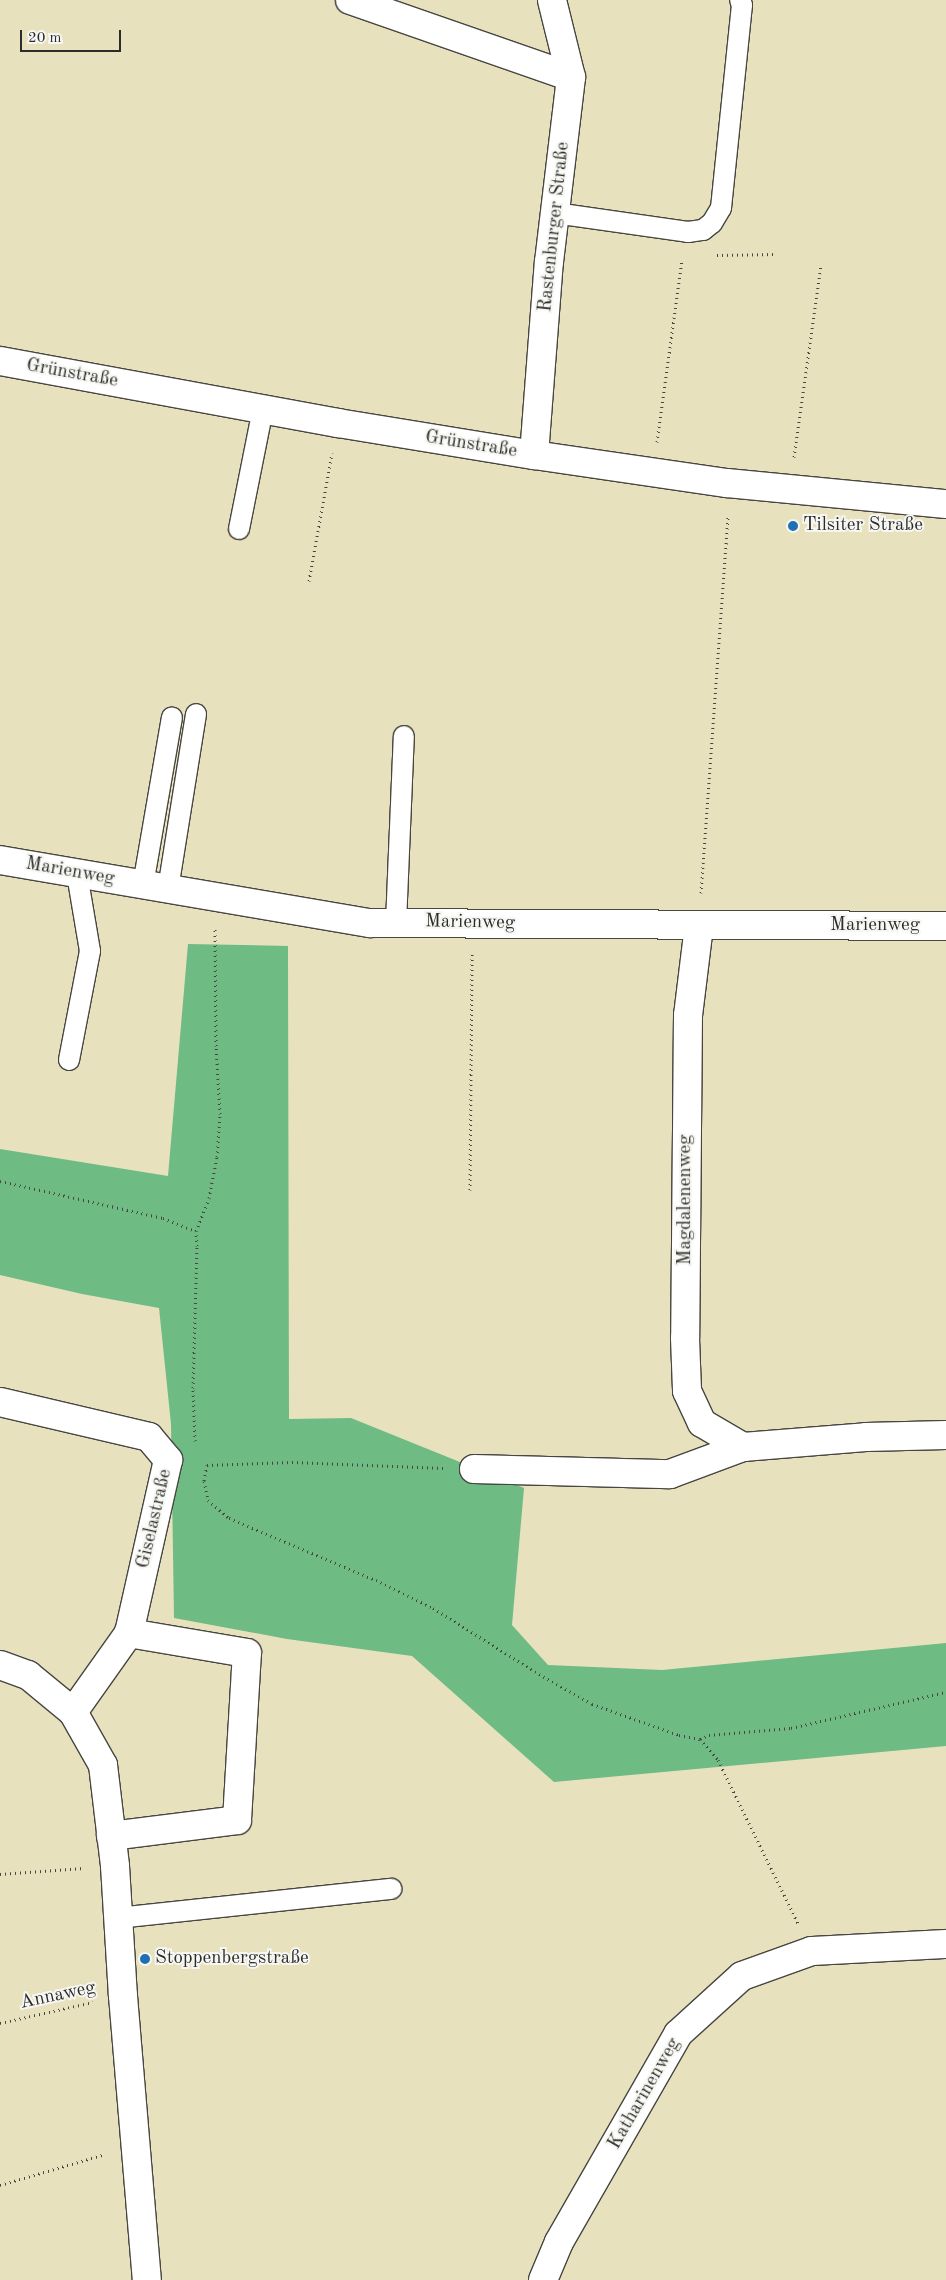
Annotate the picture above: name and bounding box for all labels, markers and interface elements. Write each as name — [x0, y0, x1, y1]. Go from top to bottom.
scale bar — [22, 20, 124, 52]
text: 20 m — [28, 31, 62, 46]
street label: Rastenburger Straße — [535, 141, 575, 313]
street label: Grünstraße — [24, 355, 120, 393]
street label: Grünstraße — [423, 426, 519, 464]
place label: Tilsiter Straße — [803, 515, 923, 537]
marker: Tilsiter Straße — [787, 520, 799, 532]
street label: Marienweg — [24, 853, 116, 891]
street label: Marienweg — [425, 911, 515, 935]
street label: Marienweg — [830, 915, 920, 937]
street label: Magdalenenweg — [675, 1135, 697, 1265]
street label: Giselastraße — [133, 1467, 177, 1571]
place label: Stoppenbergstraße — [155, 1948, 309, 1970]
marker: Stoppenbergstraße — [139, 1953, 151, 1965]
street label: Annaweg — [18, 1977, 98, 2015]
street label: Katharinenweg — [604, 2034, 686, 2154]

